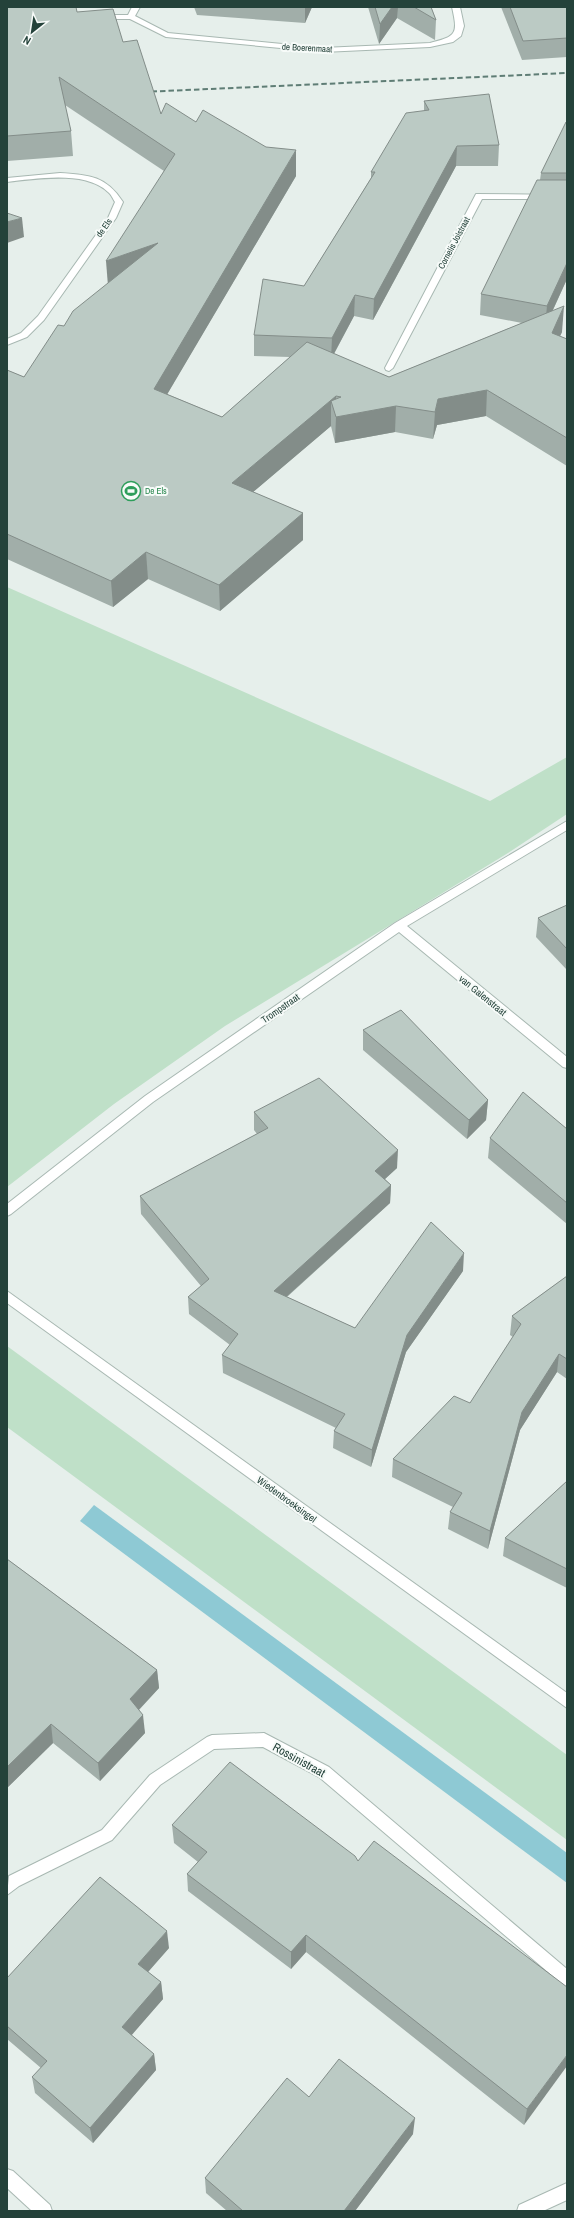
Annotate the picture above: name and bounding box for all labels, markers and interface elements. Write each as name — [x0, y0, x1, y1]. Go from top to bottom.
north arrow — [12, 12, 52, 52]
text: N — [21, 33, 33, 48]
street label: de Boerenmaat — [281, 41, 333, 55]
street label: Cornelis Jolstraat — [435, 215, 473, 271]
street label: de Els — [93, 216, 115, 240]
sports icon: De Els — [120, 480, 142, 502]
place label: De Els — [145, 485, 167, 497]
street label: van Galenstraat — [456, 972, 510, 1019]
street label: Trompstraat — [259, 990, 303, 1026]
street label: Wiedenbroeksingel — [254, 1473, 319, 1526]
street label: Rossinistraat — [270, 1739, 328, 1781]

